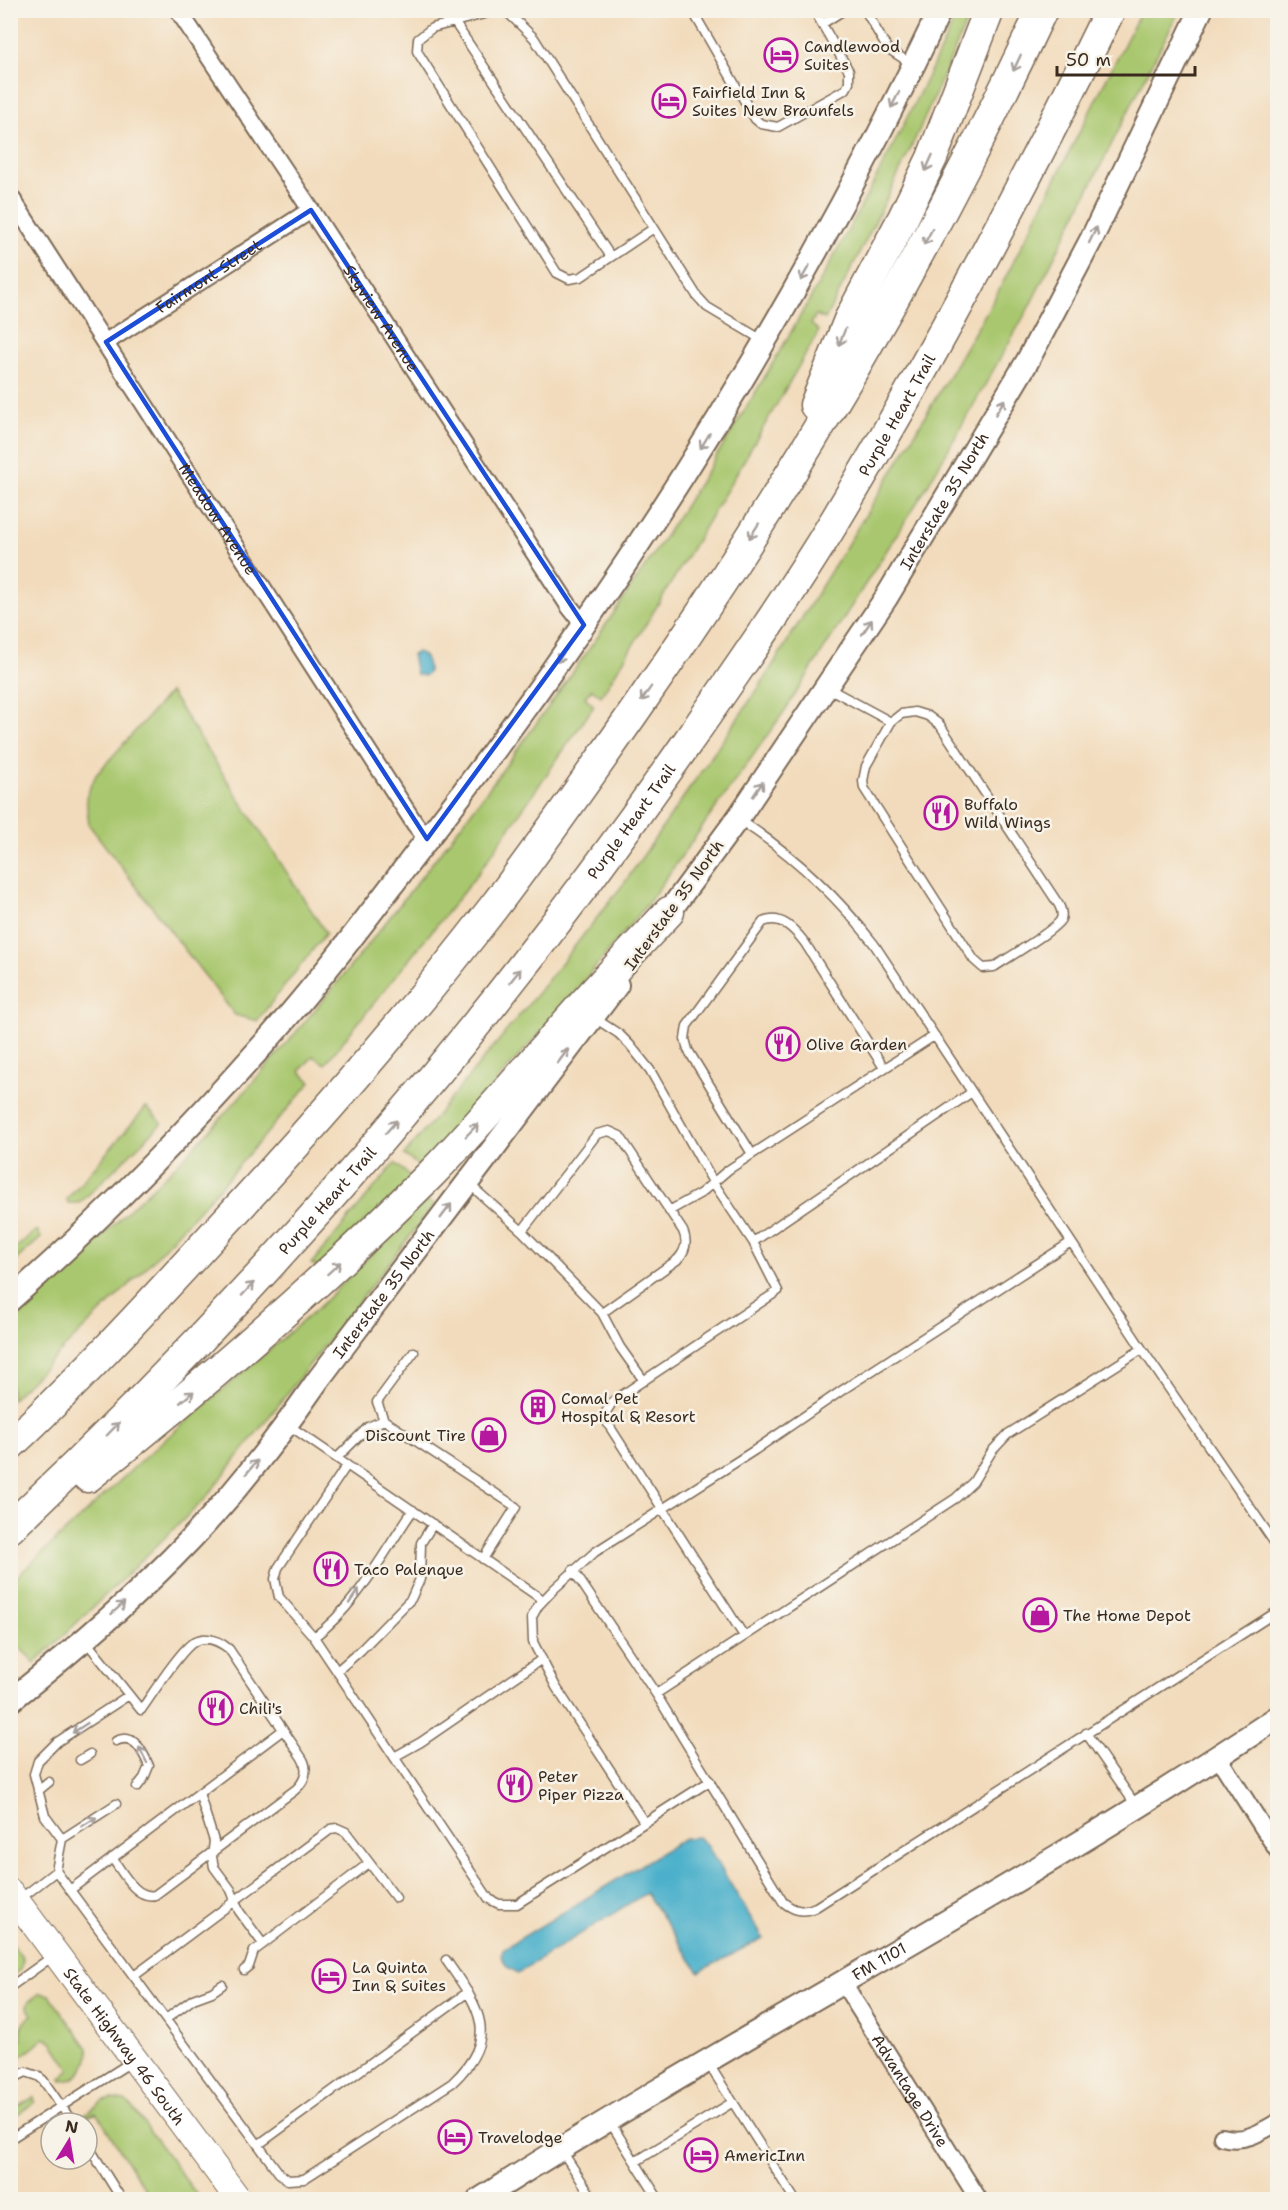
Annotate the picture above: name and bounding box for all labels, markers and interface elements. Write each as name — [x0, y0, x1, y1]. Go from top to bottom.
place label: Candlewood Suites — [804, 36, 900, 75]
hotel icon: Candlewood Suites — [763, 37, 799, 73]
scale bar — [1057, 39, 1195, 77]
text: 50 m — [1066, 48, 1111, 72]
one-way arrow — [1011, 54, 1022, 72]
place label: Fairfield Inn & Suites New Braunfels — [692, 82, 854, 121]
hotel icon: Fairfield Inn & Suites New Braunfels — [651, 83, 687, 119]
one-way arrow — [889, 91, 901, 109]
one-way arrow — [923, 153, 934, 171]
one-way arrow — [1088, 227, 1100, 245]
one-way arrow — [922, 228, 934, 245]
street label: Fairmont Street — [152, 234, 266, 318]
street label: Skyview Avenue — [339, 260, 424, 376]
one-way arrow — [799, 264, 811, 281]
one-way arrow — [836, 327, 847, 346]
street label: Purple Heart Trail — [853, 350, 940, 480]
one-way arrow — [995, 399, 1007, 416]
street label: Interstate 35 North — [895, 428, 993, 573]
one-way arrow — [698, 432, 710, 449]
street label: Meadow Avenue — [174, 459, 262, 579]
one-way arrow — [748, 523, 761, 540]
one-way arrow — [861, 620, 873, 636]
one-way arrow — [556, 647, 568, 663]
one-way arrow — [640, 685, 652, 701]
street label: Purple Heart Trail — [582, 759, 680, 883]
one-way arrow — [752, 781, 764, 798]
place label: Buffalo Wild Wings — [964, 794, 1051, 833]
restaurant icon: Buffalo Wild Wings — [923, 795, 959, 831]
street label: Interstate 35 North — [619, 835, 729, 975]
one-way arrow — [508, 969, 521, 985]
restaurant icon: Olive Garden — [765, 1026, 801, 1062]
place label: Olive Garden — [806, 1034, 907, 1055]
one-way arrow — [557, 1048, 570, 1064]
one-way arrow — [384, 1120, 398, 1135]
one-way arrow — [464, 1123, 479, 1138]
street label: Purple Heart Trail — [274, 1142, 381, 1259]
one-way arrow — [439, 1203, 452, 1219]
street label: Interstate 35 North — [328, 1225, 439, 1363]
one-way arrow — [326, 1261, 341, 1275]
one-way arrow — [241, 1281, 255, 1296]
place label: Comal Pet Hospital & Resort — [561, 1388, 696, 1427]
building icon: Comal Pet Hospital & Resort — [520, 1389, 556, 1425]
one-way arrow — [179, 1390, 195, 1403]
shop icon: Discount Tire — [471, 1417, 507, 1453]
one-way arrow — [105, 1422, 120, 1437]
place label: Discount Tire — [365, 1425, 466, 1446]
one-way arrow — [245, 1460, 259, 1475]
restaurant icon: Taco Palenque — [313, 1551, 349, 1587]
place label: Taco Palenque — [354, 1559, 464, 1580]
one-way arrow — [348, 1588, 360, 1604]
shop icon: The Home Depot — [1022, 1597, 1058, 1633]
one-way arrow — [110, 1601, 125, 1615]
place label: The Home Depot — [1063, 1605, 1191, 1626]
restaurant icon: Chili's — [198, 1690, 234, 1726]
place label: Chili's — [239, 1698, 283, 1719]
one-way arrow — [72, 1722, 89, 1734]
one-way arrow — [137, 1746, 149, 1764]
place label: Peter Piper Pizza — [538, 1766, 624, 1805]
restaurant icon: Peter Piper Pizza — [497, 1767, 533, 1803]
one-way arrow — [81, 1815, 98, 1828]
street label: FM 1101 — [848, 1937, 910, 1985]
place label: La Quinta Inn & Suites — [352, 1957, 446, 1996]
hotel icon: La Quinta Inn & Suites — [311, 1958, 347, 1994]
street label: State Highway 46 South — [59, 1963, 190, 2129]
street label: Advantage Drive — [867, 2030, 954, 2151]
north arrow — [39, 2111, 99, 2171]
text: N — [64, 2115, 80, 2138]
hotel icon: Travelodge — [437, 2119, 473, 2155]
place label: Travelodge — [478, 2127, 563, 2148]
hotel icon: AmericInn — [683, 2137, 719, 2173]
place label: AmericInn — [724, 2145, 805, 2166]

